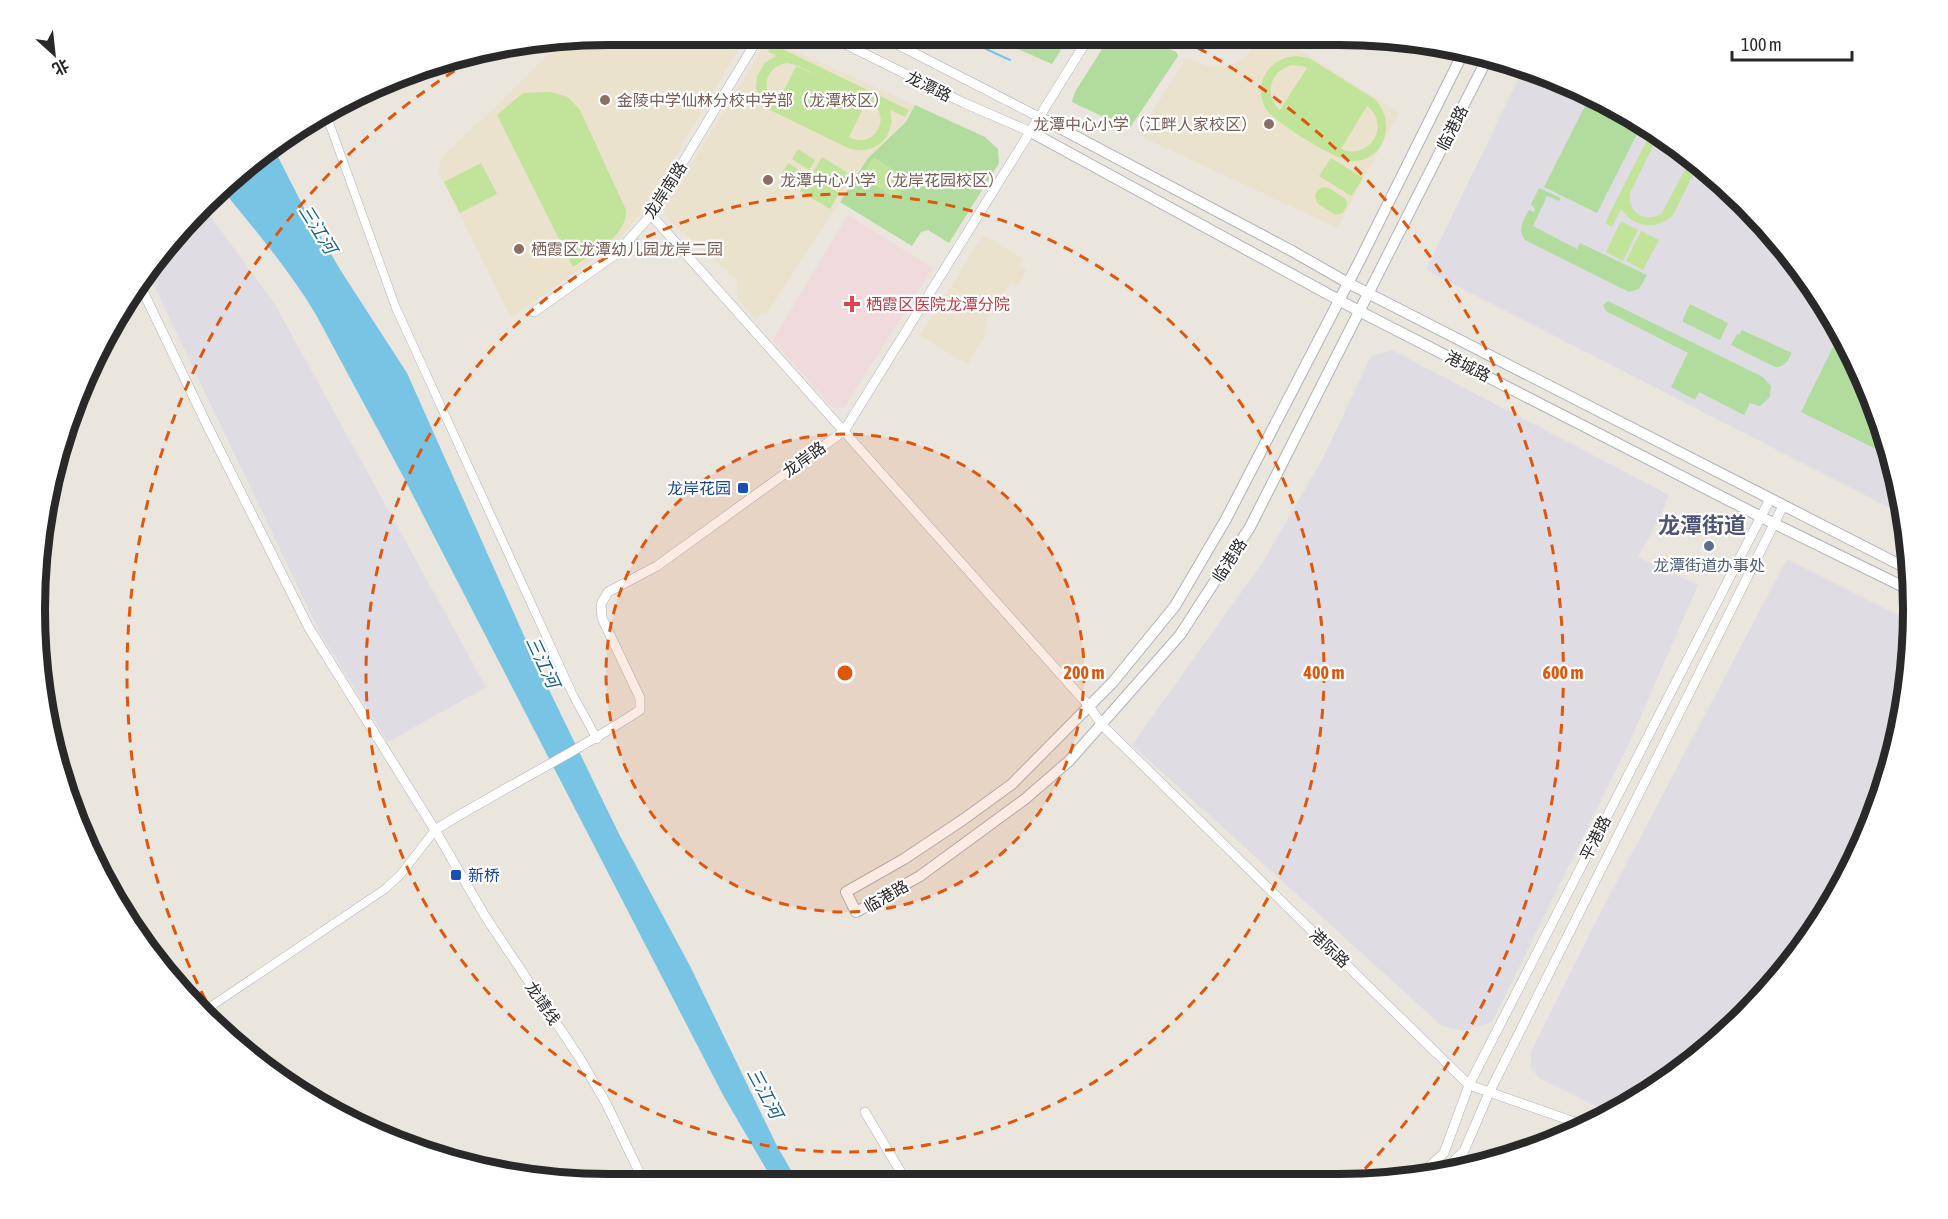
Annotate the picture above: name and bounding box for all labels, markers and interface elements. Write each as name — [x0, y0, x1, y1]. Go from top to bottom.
north arrow — [24, 24, 84, 84]
scale bar — [1732, 24, 1852, 62]
text: 100 m — [1741, 34, 1782, 55]
text: 北 — [50, 56, 72, 79]
street label: 龙潭路 — [903, 67, 955, 105]
place label: 金陵中学仙林分校中学部（龙潭校区） — [617, 91, 889, 109]
marker: 金陵中学仙林分校中学部（龙潭校区） — [598, 93, 612, 107]
street label: 临港路 — [1433, 103, 1471, 153]
place label: 龙潭中心小学（江畔人家校区） — [1033, 115, 1257, 133]
marker: 龙潭中心小学（江畔人家校区） — [1262, 117, 1276, 131]
street label: 龙岸南路 — [640, 158, 690, 222]
place label: 龙潭中心小学（龙岸花园校区） — [780, 171, 1004, 189]
marker: 龙潭中心小学（龙岸花园校区） — [761, 173, 775, 187]
water label: 三江河 — [295, 201, 343, 260]
place label: 栖霞区龙潭幼儿园龙岸二园 — [531, 240, 723, 258]
marker: 栖霞区龙潭幼儿园龙岸二园 — [512, 242, 526, 256]
marker: 栖霞区医院龙潭分院 — [843, 295, 861, 313]
place label: 栖霞区医院龙潭分院 — [866, 295, 1010, 313]
street label: 港城路 — [1443, 347, 1493, 385]
street label: 龙岸路 — [779, 438, 829, 480]
place label: 龙岸花园 — [667, 479, 731, 497]
marker: 龙岸花园 — [736, 481, 750, 495]
district label: 龙潭街道 — [1658, 512, 1746, 538]
street label: 临港路 — [1208, 535, 1250, 585]
marker: 龙潭街道办事处 — [1702, 539, 1716, 553]
place label: 龙潭街道办事处 — [1653, 556, 1765, 574]
water label: 三江河 — [522, 633, 565, 694]
text: 200 m — [1064, 662, 1104, 683]
text: 400 m — [1303, 662, 1344, 683]
text: 600 m — [1543, 662, 1583, 683]
centre of rings — [835, 663, 855, 683]
street label: 平港路 — [1576, 813, 1614, 863]
place label: 新桥 — [468, 866, 500, 884]
marker: 新桥 — [449, 868, 463, 882]
street label: 临港路 — [861, 876, 911, 916]
street label: 港际路 — [1306, 925, 1354, 971]
street label: 龙靖线 — [522, 978, 564, 1028]
water label: 三江河 — [743, 1064, 788, 1124]

